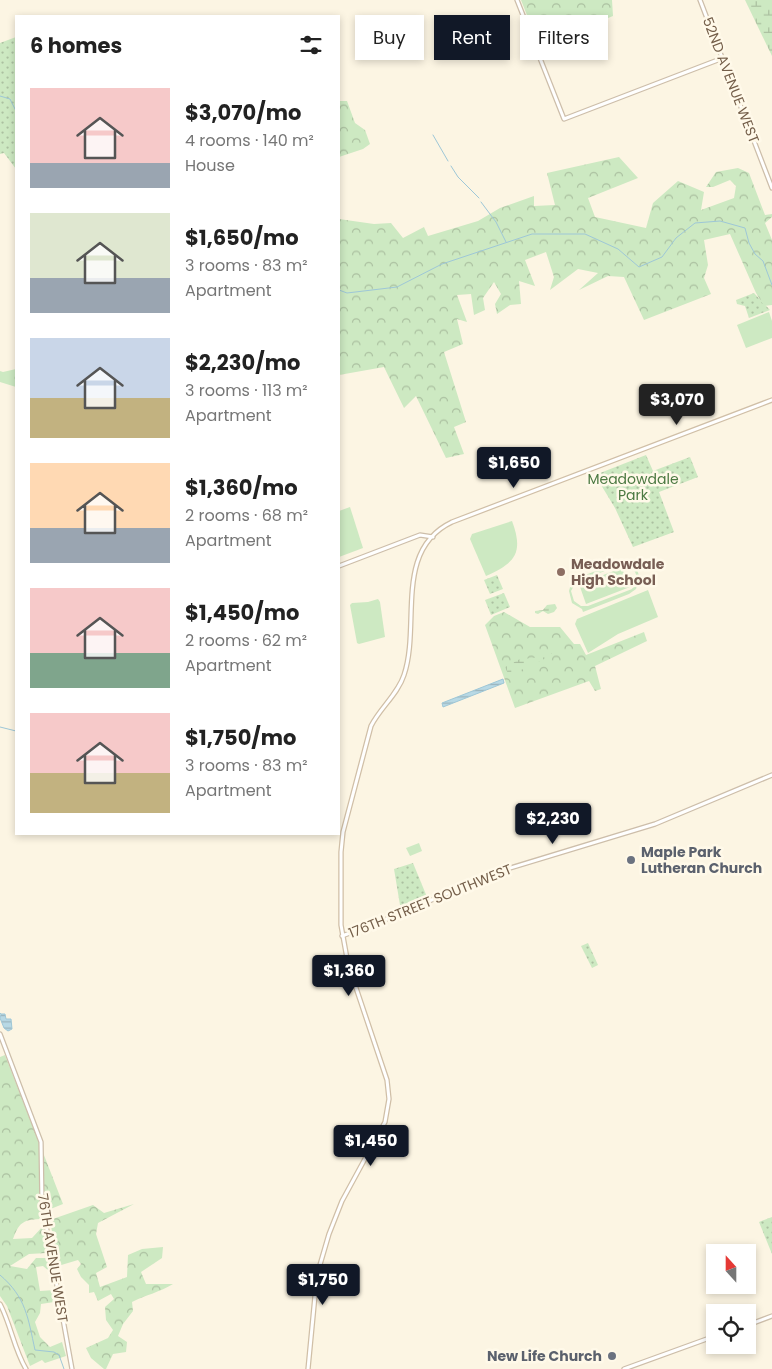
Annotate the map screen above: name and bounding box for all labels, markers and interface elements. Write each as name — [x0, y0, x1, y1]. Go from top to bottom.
street label: 52ND AVENUE WEST — [698, 14, 764, 146]
chip: Buy — [355, 15, 424, 60]
chip: Rent — [434, 15, 510, 60]
chip: Filters — [520, 15, 608, 60]
text: 6 homes — [30, 31, 122, 60]
icon: filters — [297, 31, 325, 59]
text: $3,070/mo — [185, 98, 301, 127]
icon: home — [70, 108, 130, 168]
text: 4 rooms · 140 m² — [185, 129, 314, 152]
text: House — [185, 154, 235, 177]
text: $1,650/mo — [185, 223, 299, 252]
icon: home — [70, 233, 130, 293]
text: 3 rooms · 83 m² — [185, 254, 307, 277]
text: Apartment — [185, 279, 272, 302]
text: $2,230/mo — [185, 348, 300, 377]
icon: home — [70, 358, 130, 418]
text: 3 rooms · 113 m² — [185, 379, 308, 402]
pin: $3,070 — [636, 384, 718, 426]
text: $3,070 — [650, 388, 704, 411]
text: Apartment — [185, 404, 272, 427]
pin: $1,650 — [473, 446, 555, 489]
text: $1,650 — [488, 451, 540, 474]
park label: Meadowdale Park — [587, 469, 679, 505]
text: $1,360/mo — [185, 473, 298, 502]
icon: home — [70, 483, 130, 543]
text: 2 rooms · 68 m² — [185, 504, 308, 527]
text: Apartment — [185, 529, 272, 552]
place label: Meadowdale High School — [571, 554, 665, 590]
marker: Meadowdale High School — [555, 566, 567, 578]
text: $1,450/mo — [185, 598, 299, 627]
icon: home — [70, 608, 130, 668]
text: 2 rooms · 62 m² — [185, 629, 307, 652]
text: Apartment — [185, 654, 272, 677]
text: $1,750/mo — [185, 723, 296, 752]
icon: home — [70, 733, 130, 793]
text: 3 rooms · 83 m² — [185, 754, 307, 777]
text: Apartment — [185, 779, 272, 802]
pin: $2,230 — [512, 802, 594, 845]
text: $2,230 — [526, 807, 580, 830]
place label: Maple Park Lutheran Church — [641, 842, 762, 878]
marker: Maple Park Lutheran Church — [625, 854, 637, 866]
street label: 176TH STREET SOUTHWEST — [345, 859, 515, 943]
pin: $1,360 — [308, 954, 390, 997]
text: $1,360 — [323, 959, 375, 982]
pin: $1,450 — [330, 1124, 412, 1167]
text: $1,450 — [345, 1129, 397, 1152]
street label: 76TH AVENUE WEST — [33, 1192, 73, 1324]
north arrow — [706, 1244, 756, 1294]
map controls — [706, 1244, 756, 1354]
pin: $1,750 — [282, 1264, 364, 1306]
text: $1,750 — [298, 1268, 348, 1291]
button: locate — [706, 1304, 756, 1354]
place label: New Life Church — [487, 1346, 602, 1366]
marker: New Life Church — [606, 1350, 618, 1362]

